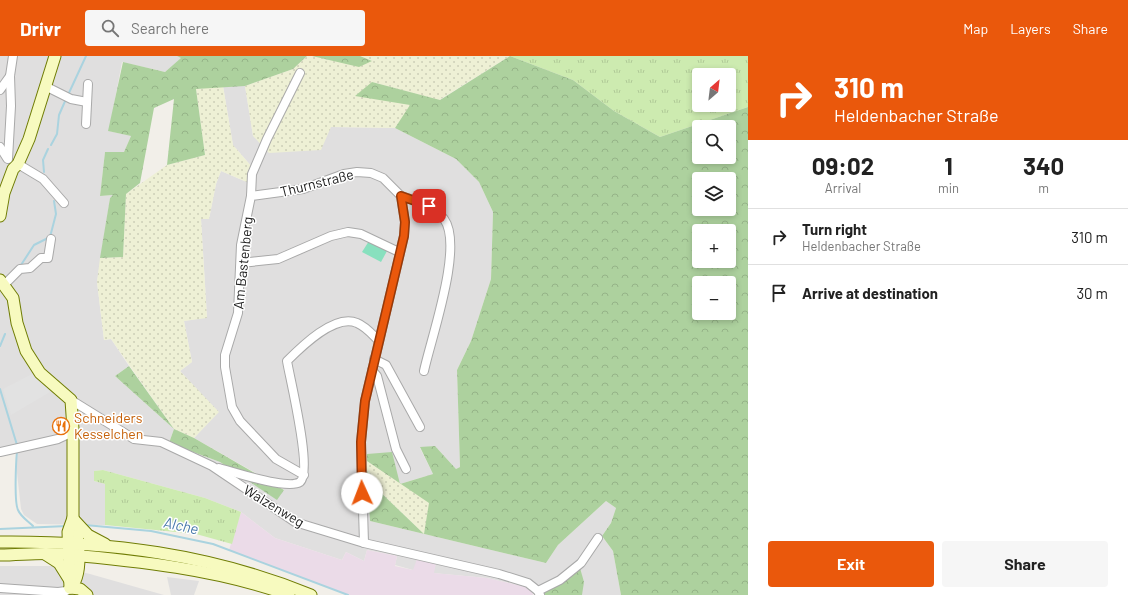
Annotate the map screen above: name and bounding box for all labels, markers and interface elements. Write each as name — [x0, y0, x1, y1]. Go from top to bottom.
search box — [85, 10, 365, 46]
text: Drivr — [20, 17, 61, 40]
icon: search — [99, 17, 121, 39]
text: Search here — [131, 19, 209, 37]
text: Map — [963, 20, 988, 37]
text: Layers — [1010, 20, 1051, 37]
text: Share — [1073, 20, 1108, 37]
north arrow — [692, 68, 736, 112]
map controls — [692, 68, 736, 320]
text: 310 m — [834, 70, 904, 104]
icon: right — [768, 72, 820, 124]
text: Heldenbacher Straße — [834, 104, 999, 126]
button: search — [692, 120, 736, 164]
text: 09:02 — [812, 151, 874, 180]
text: 1 — [944, 151, 953, 180]
text: 340 — [1023, 151, 1064, 180]
street label: Thurnstraße — [278, 165, 355, 200]
button: layers — [692, 172, 736, 216]
text: Arrival — [825, 180, 861, 196]
text: min — [938, 180, 959, 196]
text: m — [1038, 180, 1049, 196]
pin — [412, 189, 446, 223]
icon: arrive — [418, 195, 440, 217]
street label: Am Bastenberg — [229, 216, 256, 310]
text: Turn right — [802, 220, 867, 238]
button: + — [692, 224, 736, 268]
icon: right — [768, 226, 790, 248]
text: 310 m — [1071, 228, 1108, 246]
text: Heldenbacher Straße — [802, 238, 921, 254]
button: − — [692, 276, 736, 320]
icon: arrive — [768, 282, 790, 304]
text: Arrive at destination — [802, 284, 938, 302]
text: 30 m — [1076, 284, 1108, 302]
place label: Schneiders Kesselchen — [74, 409, 143, 442]
restaurant icon: Schneiders Kesselchen — [51, 416, 71, 436]
position arrow — [341, 472, 383, 514]
street label: Walzenweg — [241, 481, 308, 530]
water label: Alche — [162, 513, 201, 538]
button: Exit — [768, 541, 934, 587]
button: Share — [942, 541, 1108, 587]

